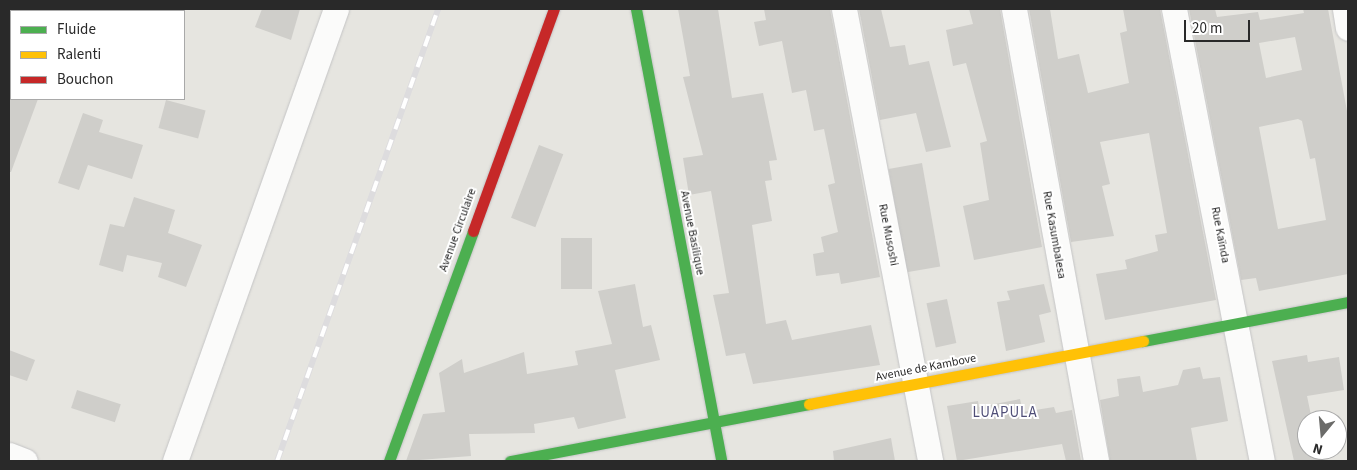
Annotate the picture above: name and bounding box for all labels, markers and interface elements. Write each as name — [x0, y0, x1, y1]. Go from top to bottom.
legend — [10, 10, 185, 100]
scale bar — [1187, 10, 1253, 42]
text: 20 m — [1192, 18, 1222, 39]
text: Fluide — [57, 19, 96, 40]
text: Ralenti — [57, 44, 101, 65]
text: Bouchon — [57, 69, 113, 90]
street label: Avenue Circulaire — [436, 187, 480, 273]
street label: Avenue Basilique — [677, 190, 707, 276]
street label: Rue Kasumbalesa — [1039, 190, 1069, 280]
street label: Rue Musoshi — [875, 203, 901, 267]
street label: Rue Kaïnda — [1208, 206, 1232, 264]
street label: Avenue de Kambove — [875, 351, 977, 385]
district label: LUAPULA — [972, 404, 1038, 422]
north arrow — [1297, 410, 1347, 460]
text: N — [1311, 437, 1325, 459]

